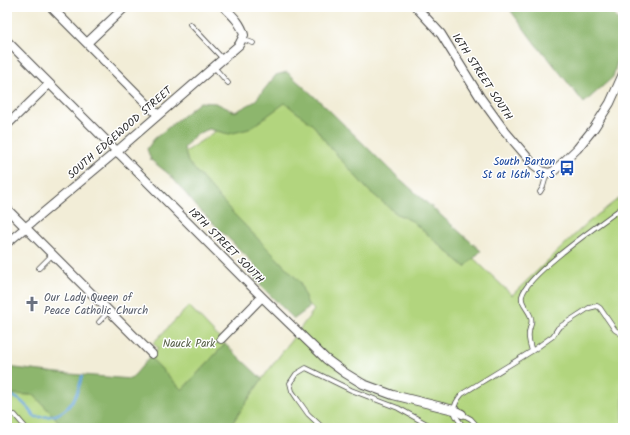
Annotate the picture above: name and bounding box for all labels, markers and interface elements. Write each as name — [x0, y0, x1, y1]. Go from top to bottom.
street label: 16TH STREET SOUTH — [447, 30, 517, 124]
street label: SOUTH EDGEWOOD STREET — [64, 82, 177, 184]
place label: South Barton St at 16th St S — [482, 153, 555, 184]
bus stop icon: South Barton St at 16th St S — [558, 159, 576, 177]
street label: 18TH STREET SOUTH — [184, 204, 268, 288]
place label: Our Lady Queen of Peace Catholic Church — [44, 289, 148, 320]
church icon: Our Lady Queen of Peace Catholic Church — [23, 295, 41, 313]
park label: Nauck Park — [163, 335, 216, 353]

